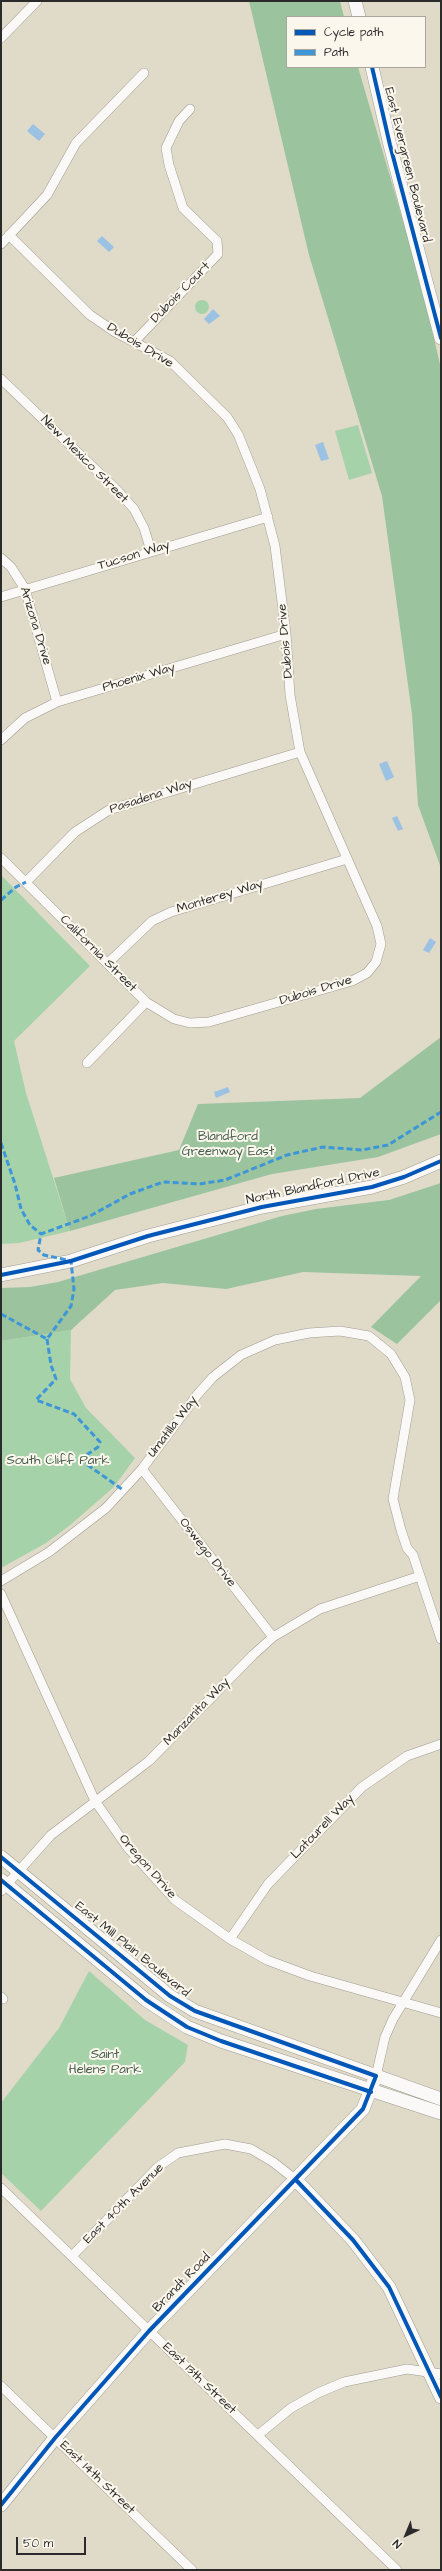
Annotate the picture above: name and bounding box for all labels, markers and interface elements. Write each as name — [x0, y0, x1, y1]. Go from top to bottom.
legend — [286, 16, 426, 68]
text: Cycle path — [324, 24, 383, 41]
text: Path — [324, 44, 349, 61]
street label: East Evergreen Boulevard — [380, 86, 434, 244]
street label: Dubois Court — [148, 259, 214, 327]
street label: Dubois Drive — [104, 320, 176, 372]
street label: New Mexico Street — [37, 413, 131, 507]
street label: Tucson Way — [96, 538, 172, 574]
street label: Arizona Drive — [16, 585, 54, 667]
street label: Dubois Drive — [275, 603, 297, 679]
street label: Phoenix Way — [101, 660, 177, 696]
street label: Pasadena Way — [108, 776, 194, 818]
street label: Monterey Way — [175, 876, 265, 918]
street label: California Street — [56, 912, 140, 996]
street label: Dubois Drive — [278, 973, 354, 1009]
park label: Blandford Greenway East — [182, 1129, 274, 1160]
street label: North Blandford Drive — [245, 1165, 381, 1209]
street label: Umatilla Way — [145, 1393, 201, 1461]
park label: South Cliff Park — [6, 1453, 110, 1469]
street label: Oswego Drive — [175, 1515, 239, 1591]
street label: Manzanita Way — [161, 1675, 233, 1749]
street label: Latourell Way — [288, 1791, 358, 1863]
street label: Oregon Drive — [115, 1832, 179, 1902]
street label: East Mill Plain Boulevard — [71, 1899, 193, 2001]
park label: Saint Helens Park — [69, 2047, 141, 2078]
street label: East 40th Avenue — [80, 2160, 168, 2248]
street label: Brandt Road — [150, 2250, 214, 2316]
street label: East 13th Street — [159, 2340, 239, 2418]
street label: East 14th Street — [56, 2438, 138, 2518]
north arrow — [386, 2515, 426, 2555]
scale bar — [18, 2529, 88, 2555]
text: 50 m — [23, 2535, 53, 2552]
text: N — [390, 2536, 405, 2552]

